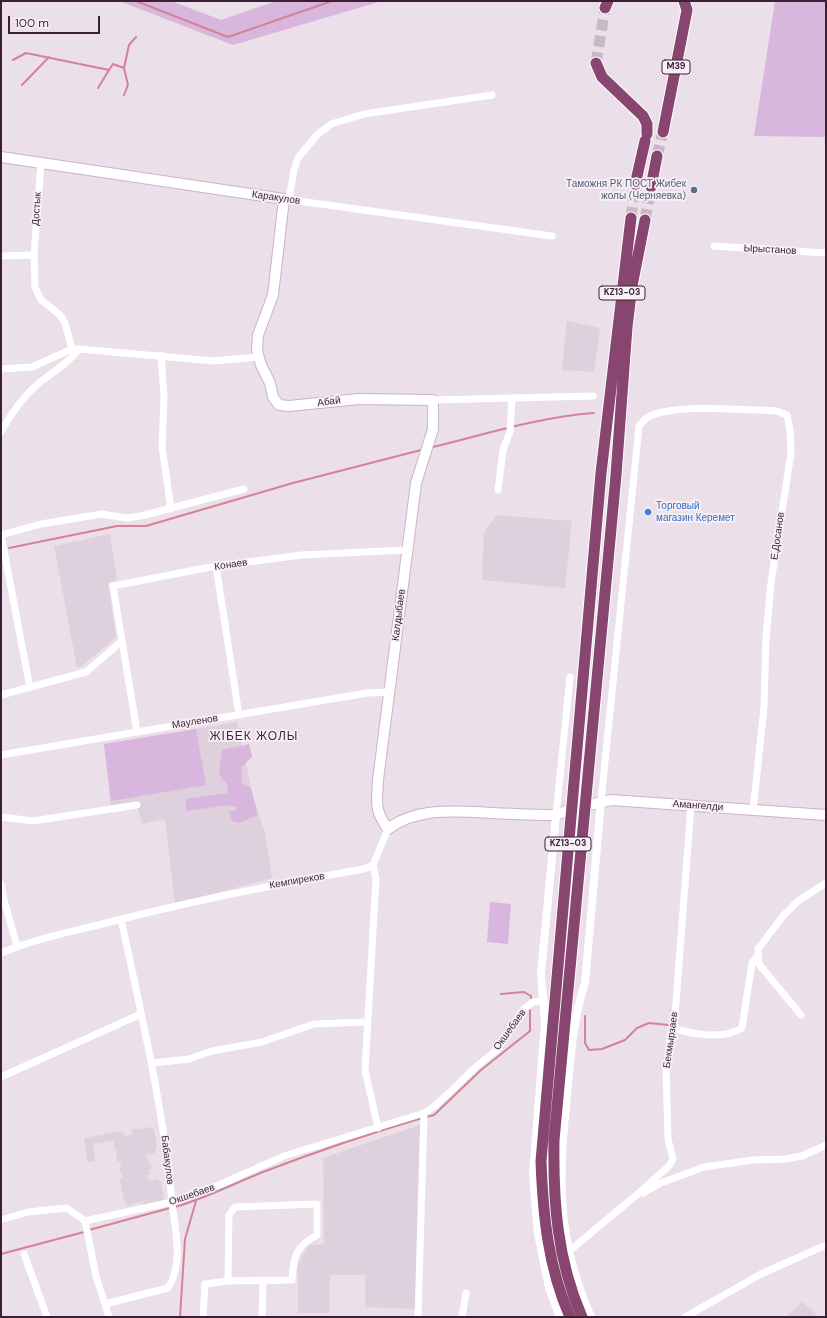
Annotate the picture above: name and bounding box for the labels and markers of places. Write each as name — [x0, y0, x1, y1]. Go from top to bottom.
place label: Таможня РК ПОСТ Жибек жолы (Черняевка) — [566, 178, 686, 202]
marker: Таможня РК ПОСТ Жибек жолы (Черняевка) — [689, 185, 699, 195]
place label: Торговый магазин Керемет — [656, 500, 735, 524]
marker: Торговый магазин Керемет — [643, 507, 653, 517]

